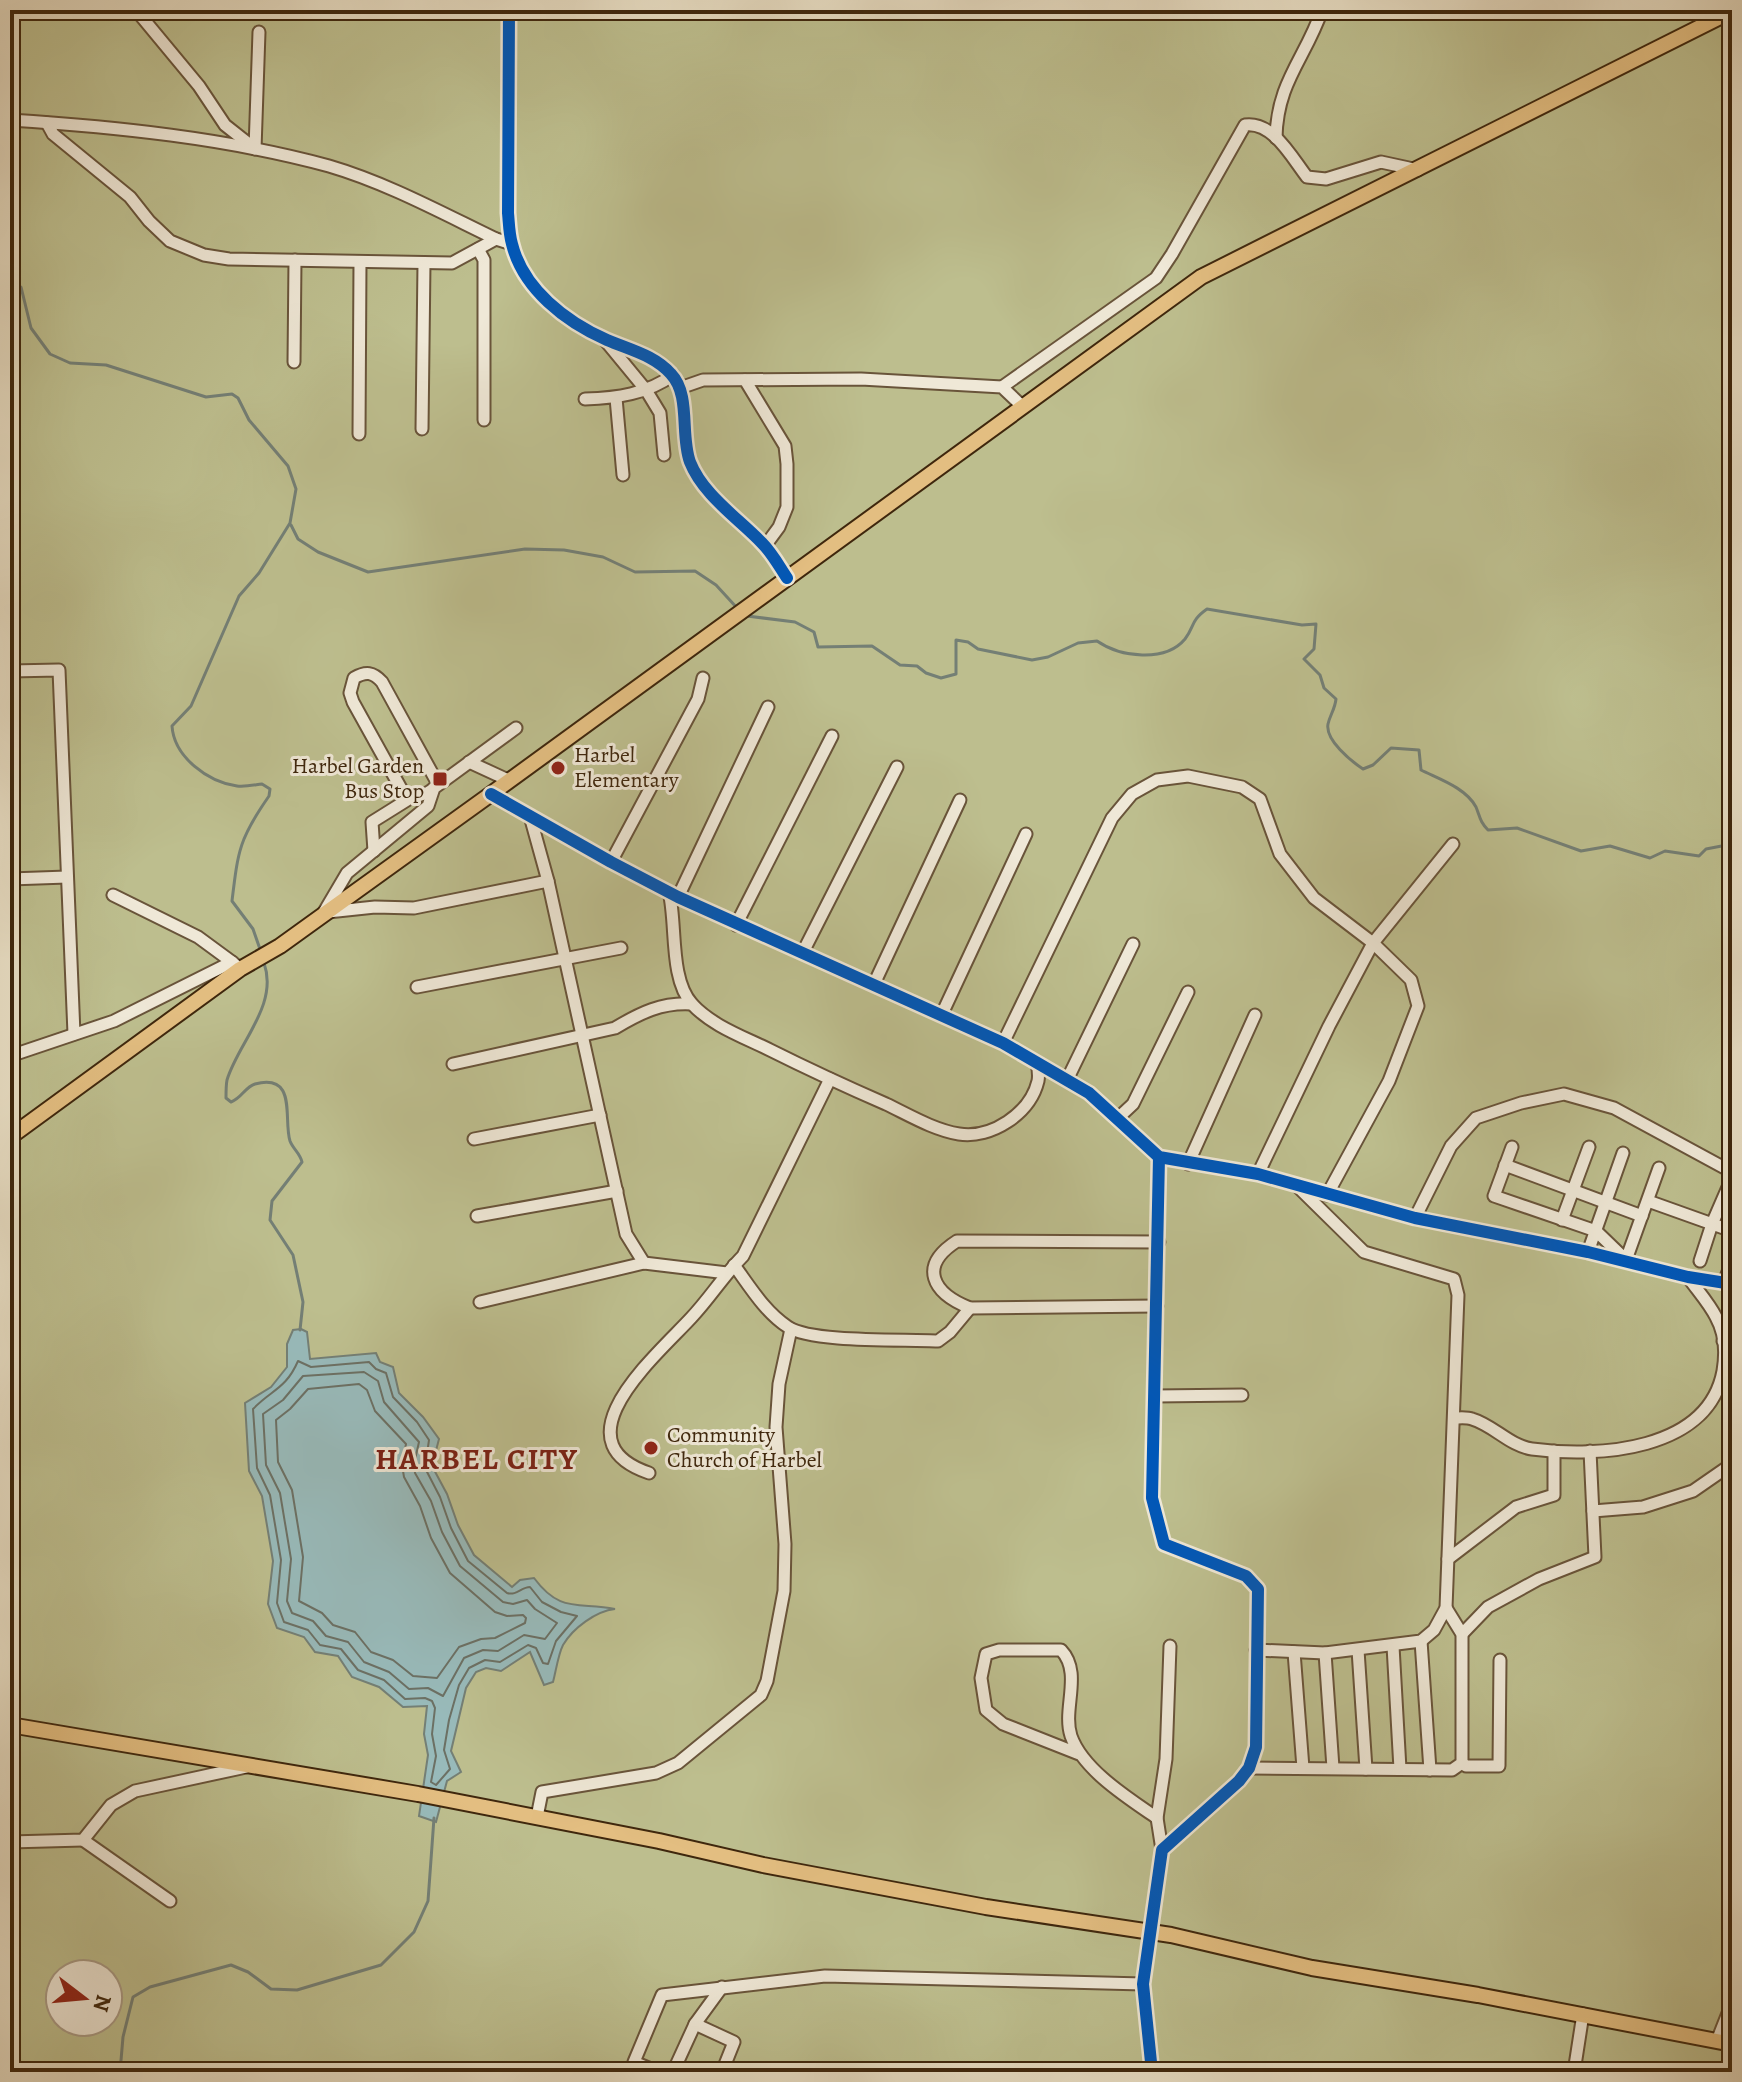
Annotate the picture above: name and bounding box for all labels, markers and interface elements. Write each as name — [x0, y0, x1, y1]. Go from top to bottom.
place label: Harbel Elementary — [574, 740, 679, 795]
place label: Harbel Garden Bus Stop — [292, 751, 424, 806]
marker: Harbel Elementary — [549, 759, 567, 777]
marker: Harbel Garden Bus Stop — [431, 770, 449, 788]
place label: Community Church of Harbel — [667, 1420, 822, 1475]
district label: HARBEL CITY — [375, 1439, 579, 1479]
marker: Community Church of Harbel — [642, 1439, 660, 1457]
north arrow — [44, 1958, 124, 2038]
text: N — [86, 1991, 119, 2015]

